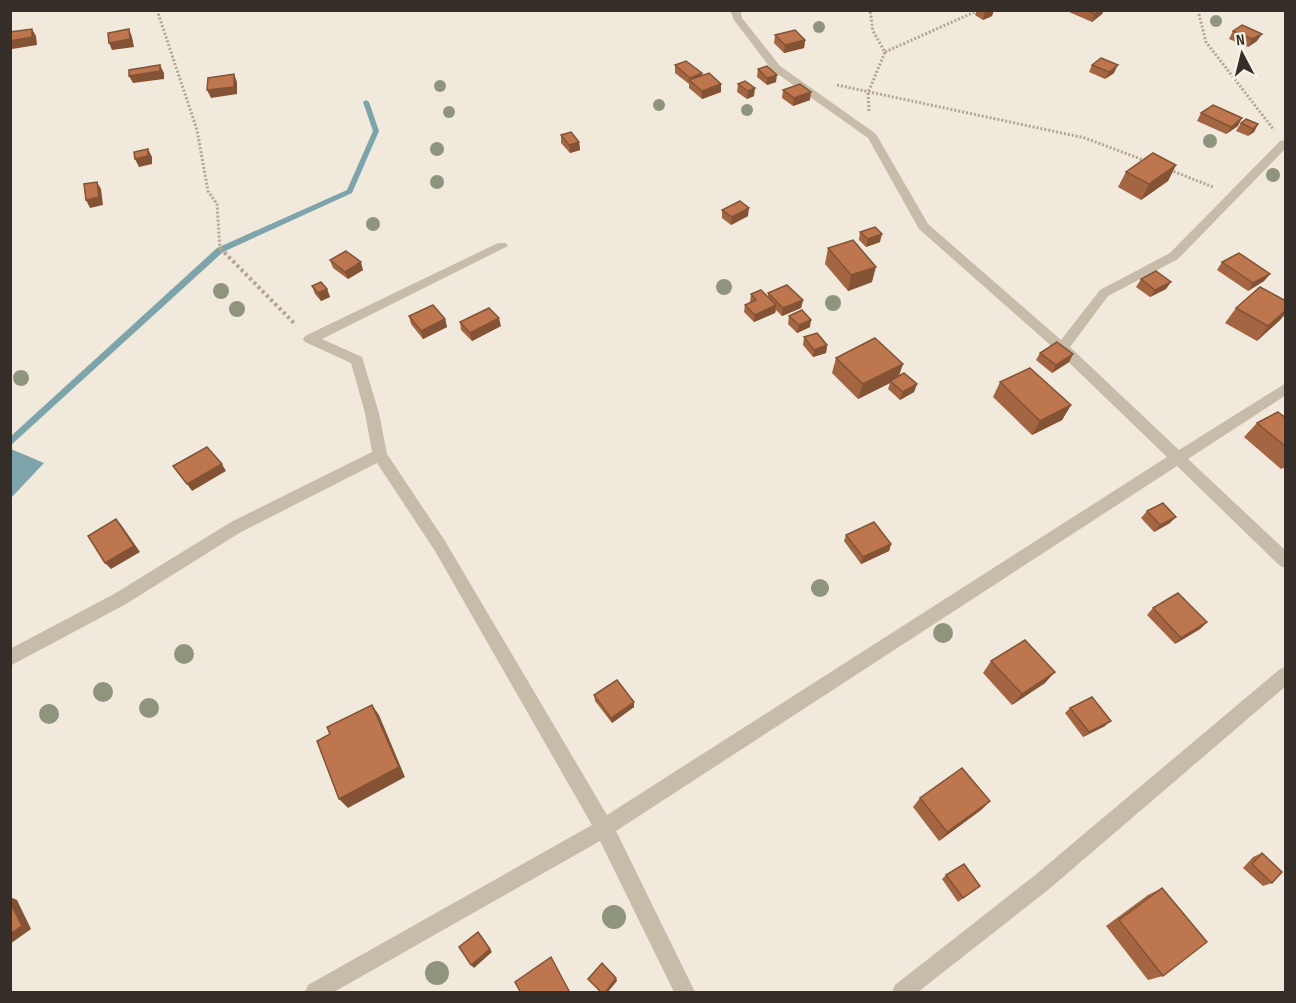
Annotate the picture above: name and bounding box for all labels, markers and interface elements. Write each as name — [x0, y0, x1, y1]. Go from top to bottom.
north arrow — [1212, 24, 1272, 84]
text: N — [1235, 31, 1246, 51]

